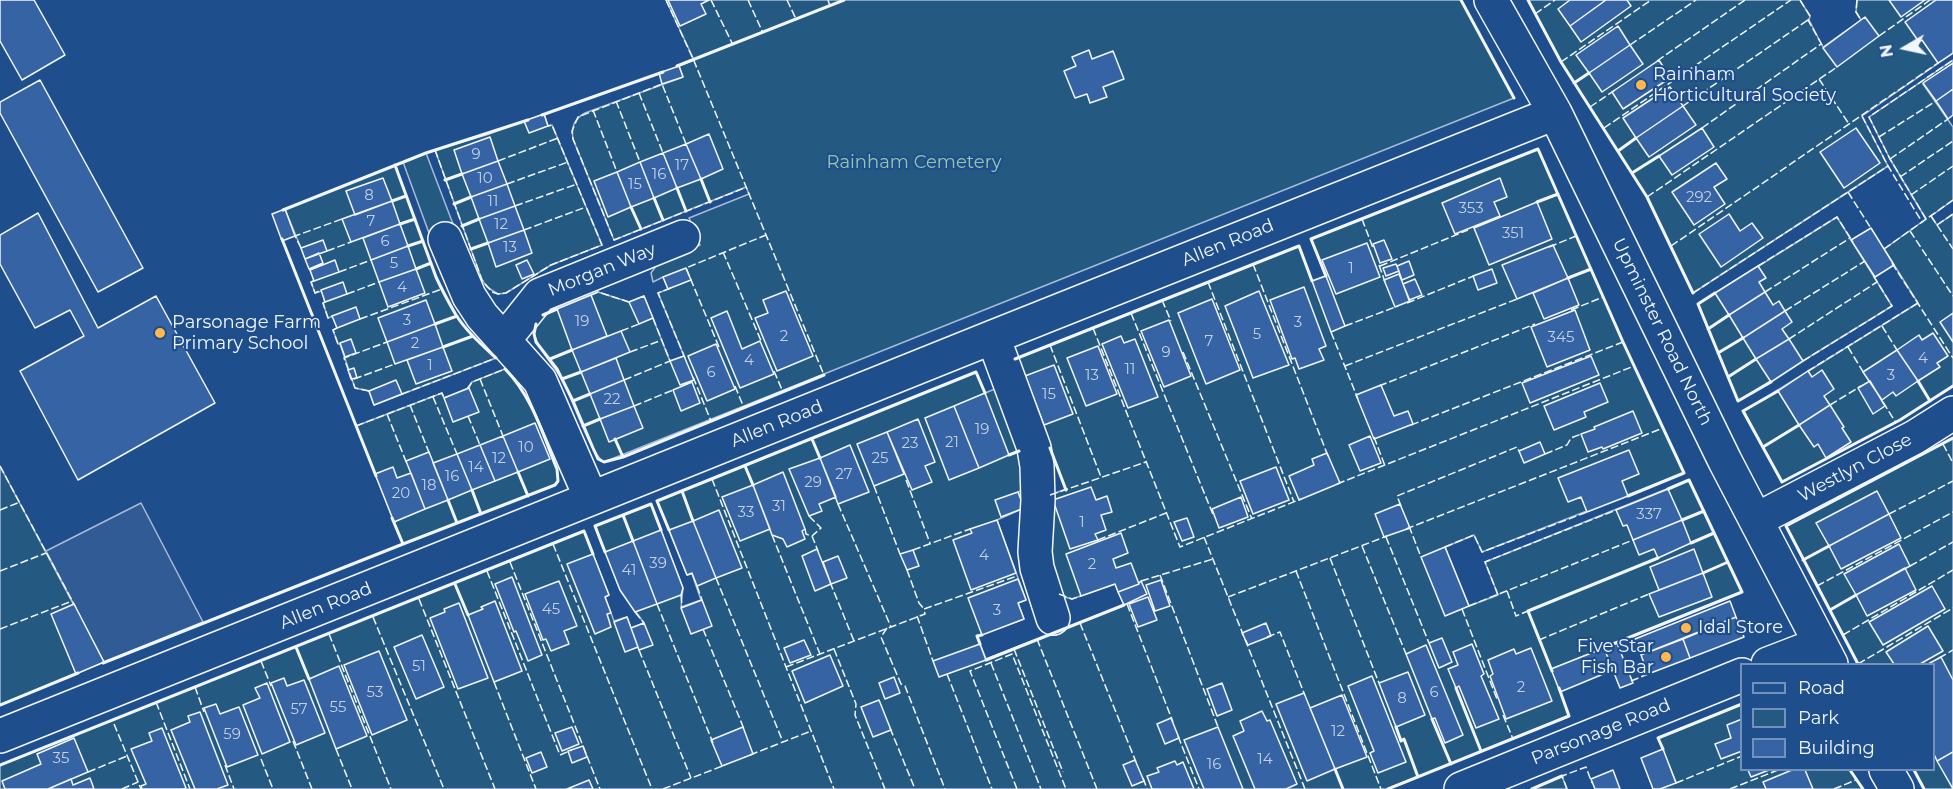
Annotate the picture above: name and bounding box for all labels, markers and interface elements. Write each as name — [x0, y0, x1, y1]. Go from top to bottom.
north arrow — [1875, 18, 1935, 78]
text: N — [1876, 43, 1897, 59]
place label: Rainham Horticultural Society — [1653, 64, 1836, 106]
marker: Rainham Horticultural Society — [1634, 78, 1648, 92]
house number: 9 — [471, 146, 481, 164]
park label: Rainham Cemetery — [826, 152, 1002, 174]
house number: 17 — [675, 157, 689, 175]
house number: 16 — [652, 166, 666, 184]
house number: 10 — [477, 170, 493, 188]
house number: 15 — [628, 176, 642, 194]
house number: 8 — [364, 187, 374, 205]
house number: 292 — [1686, 189, 1712, 207]
house number: 11 — [488, 193, 498, 211]
house number: 353 — [1458, 200, 1484, 218]
house number: 7 — [367, 213, 375, 231]
street label: Allen Road — [1179, 215, 1277, 271]
house number: 12 — [494, 216, 508, 234]
house number: 351 — [1502, 225, 1524, 243]
house number: 6 — [380, 233, 390, 251]
street label: Upminster Road North — [1607, 235, 1717, 429]
house number: 13 — [503, 239, 517, 257]
street label: Morgan Way — [545, 239, 659, 301]
house number: 5 — [390, 255, 398, 273]
house number: 1 — [1348, 260, 1354, 278]
house number: 4 — [397, 279, 407, 297]
place label: Parsonage Farm Primary School — [172, 312, 321, 354]
house number: 3 — [403, 312, 411, 330]
house number: 19 — [575, 313, 589, 331]
house number: 3 — [1294, 314, 1302, 332]
marker: Parsonage Farm Primary School — [153, 326, 167, 340]
house number: 5 — [1253, 326, 1261, 344]
house number: 2 — [780, 328, 788, 346]
house number: 345 — [1548, 329, 1574, 347]
house number: 7 — [1205, 333, 1213, 351]
house number: 2 — [411, 335, 419, 353]
house number: 9 — [1161, 344, 1171, 362]
house number: 4 — [1918, 350, 1928, 368]
house number: 4 — [744, 352, 754, 370]
house number: 1 — [427, 357, 433, 375]
house number: 11 — [1125, 361, 1135, 379]
house number: 6 — [706, 364, 716, 382]
house number: 13 — [1085, 367, 1099, 385]
house number: 3 — [1887, 367, 1895, 385]
house number: 15 — [1042, 386, 1056, 404]
house number: 22 — [603, 391, 621, 409]
street label: Allen Road — [728, 396, 826, 452]
house number: 19 — [975, 421, 989, 439]
street label: Westlyn Close — [1794, 429, 1916, 507]
house number: 21 — [945, 434, 959, 452]
house number: 23 — [902, 435, 918, 453]
house number: 10 — [518, 439, 534, 457]
house number: 12 — [492, 450, 506, 468]
house number: 25 — [871, 450, 889, 468]
house number: 14 — [468, 459, 484, 477]
house number: 27 — [835, 466, 853, 484]
house number: 16 — [445, 468, 459, 486]
house number: 29 — [804, 474, 822, 492]
house number: 18 — [422, 477, 436, 495]
house number: 20 — [392, 485, 410, 503]
house number: 31 — [772, 498, 786, 516]
house number: 33 — [738, 504, 754, 522]
house number: 337 — [1636, 506, 1662, 524]
house number: 1 — [1079, 514, 1085, 532]
house number: 4 — [979, 547, 989, 565]
house number: 39 — [649, 555, 667, 573]
house number: 2 — [1088, 556, 1096, 574]
house number: 41 — [622, 562, 636, 580]
street label: Allen Road — [277, 578, 375, 634]
house number: 45 — [542, 601, 560, 619]
house number: 3 — [993, 602, 1001, 620]
place label: Idal Store — [1698, 617, 1783, 639]
marker: Idal Store — [1679, 621, 1693, 635]
place label: Five Star Fish Bar — [1577, 636, 1654, 678]
marker: Five Star Fish Bar — [1659, 650, 1673, 664]
house number: 51 — [412, 658, 426, 676]
legend — [1740, 663, 1935, 771]
text: Road — [1798, 677, 1845, 699]
house number: 2 — [1517, 679, 1525, 697]
house number: 53 — [367, 684, 383, 702]
house number: 6 — [1429, 684, 1439, 702]
house number: 8 — [1397, 690, 1407, 708]
street label: Parsonage Road — [1528, 694, 1674, 770]
house number: 55 — [330, 699, 346, 717]
house number: 57 — [290, 701, 308, 719]
text: Park — [1798, 707, 1839, 729]
house number: 12 — [1331, 723, 1345, 741]
house number: 59 — [223, 726, 241, 744]
text: Building — [1798, 737, 1875, 759]
house number: 35 — [53, 750, 69, 768]
house number: 14 — [1257, 751, 1273, 769]
house number: 16 — [1207, 756, 1221, 774]

